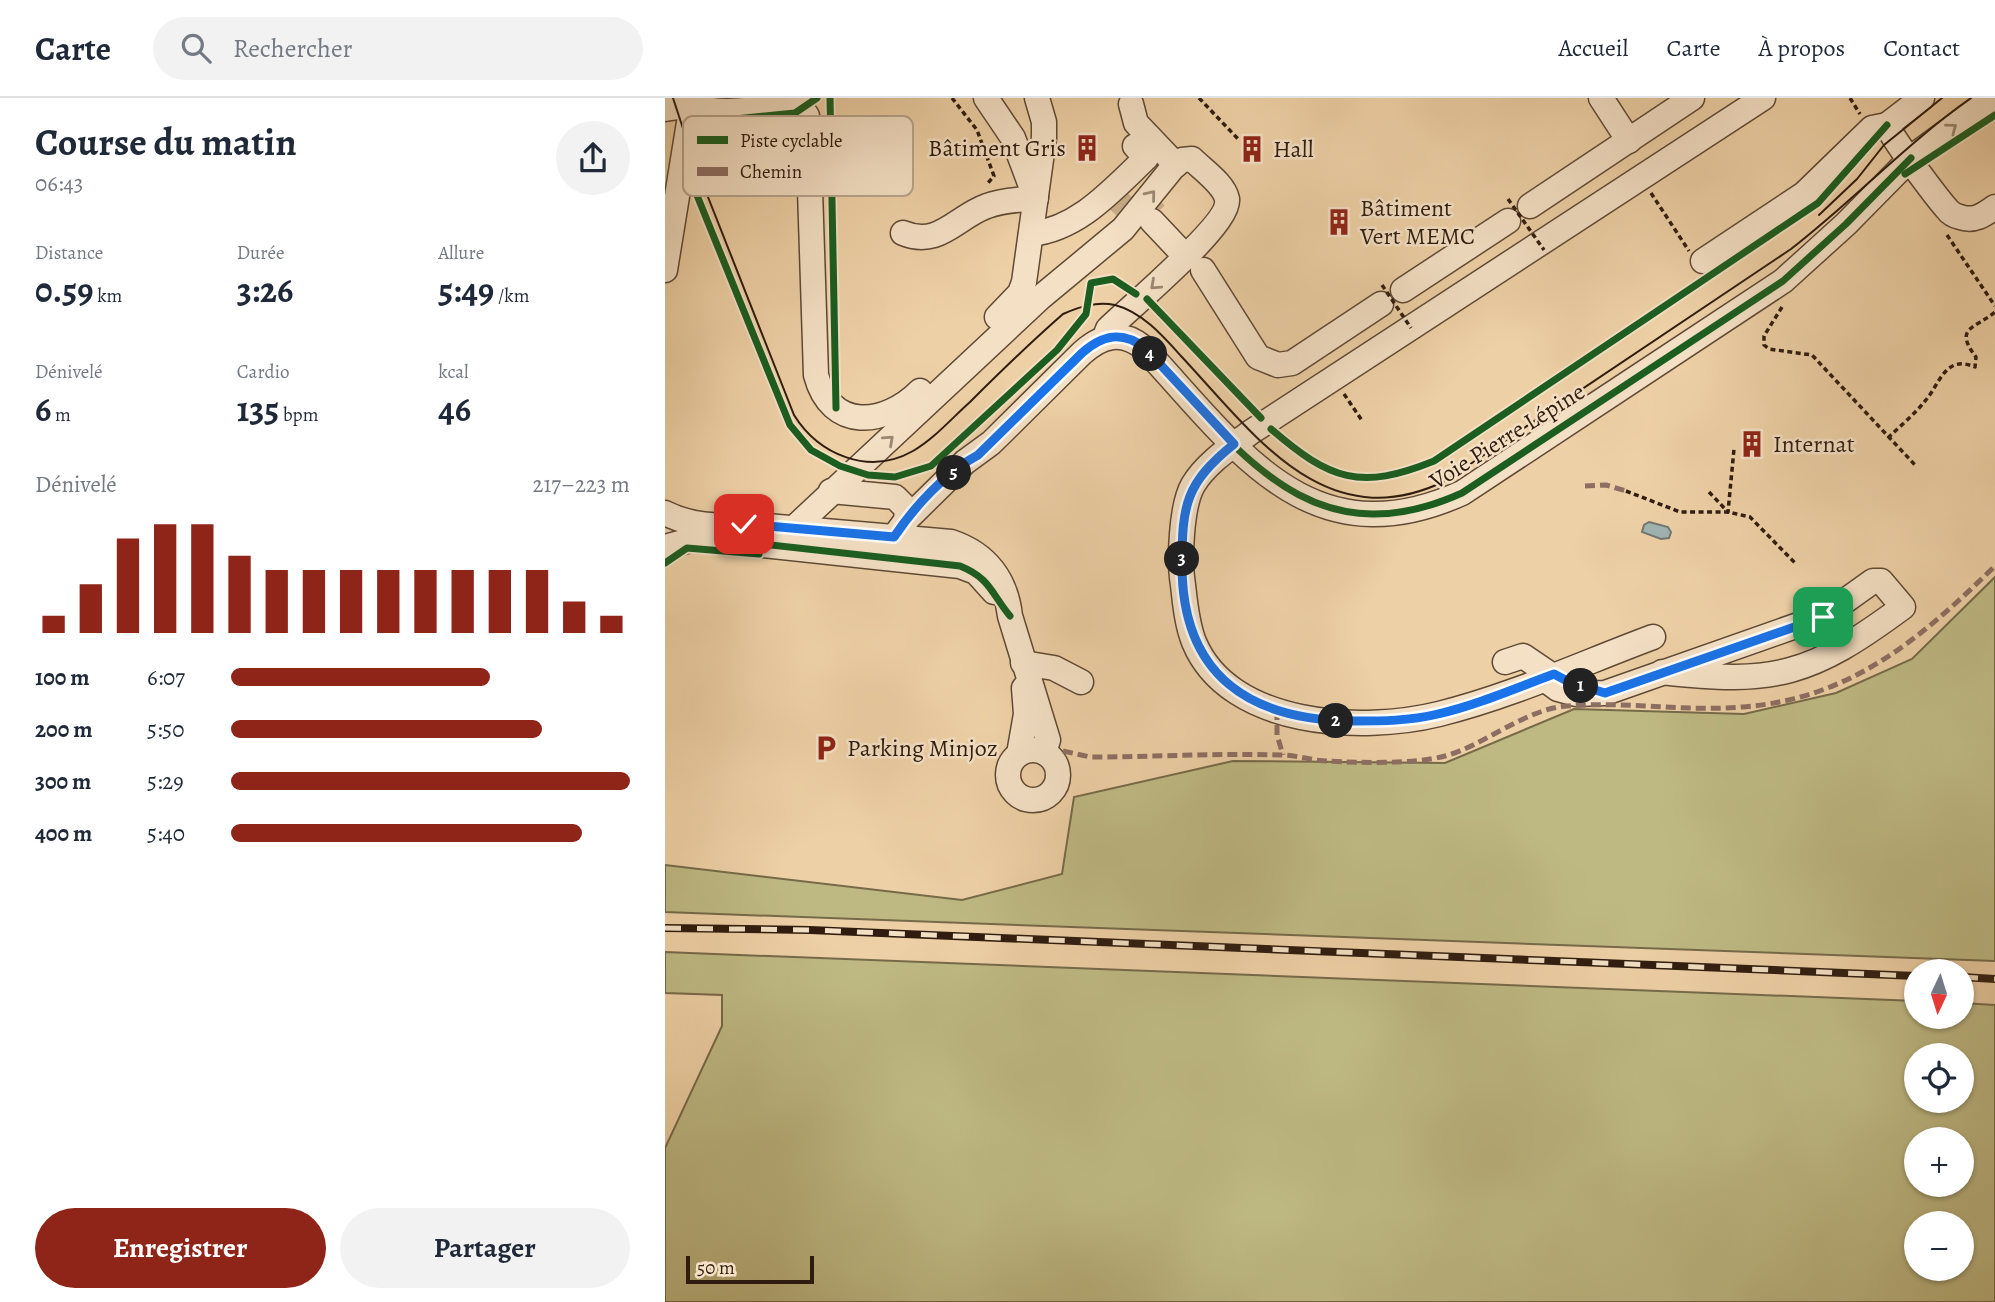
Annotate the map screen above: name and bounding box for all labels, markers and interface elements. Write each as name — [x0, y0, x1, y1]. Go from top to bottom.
search box — [153, 17, 643, 80]
text: Carte — [35, 26, 111, 71]
icon: search — [177, 29, 215, 67]
text: Rechercher — [233, 31, 353, 66]
text: Accueil — [1558, 32, 1628, 64]
text: Carte — [1666, 32, 1721, 64]
text: À propos — [1759, 32, 1845, 64]
text: Contact — [1883, 32, 1960, 64]
text: Course du matin — [35, 116, 297, 168]
legend — [683, 116, 913, 196]
button: share — [556, 121, 630, 195]
one-way arrow — [1944, 124, 1956, 136]
text: Piste cyclable — [740, 128, 842, 154]
place label: Bâtiment Gris — [928, 132, 1066, 164]
building icon: Bâtiment Gris — [1072, 133, 1102, 163]
place label: Hall — [1273, 133, 1314, 165]
building icon: Hall — [1237, 134, 1267, 164]
text: Chemin — [740, 159, 802, 185]
text: 06:43 — [35, 168, 83, 199]
one-way arrow — [1142, 191, 1155, 203]
place label: Bâtiment Vert MEMC — [1359, 192, 1475, 252]
building icon: Bâtiment Vert MEMC — [1324, 207, 1354, 237]
text: Distance — [35, 240, 103, 266]
text: Durée — [237, 240, 284, 266]
text: Allure — [438, 240, 484, 266]
text: 0.59 — [35, 266, 93, 314]
text: 3:26 — [237, 266, 293, 314]
text: 5:49 — [438, 266, 494, 314]
one-way arrow — [1150, 277, 1163, 289]
text: km — [93, 283, 122, 309]
text: /km — [494, 283, 530, 309]
pin: 4 — [1133, 336, 1168, 372]
text: 4 — [1145, 340, 1154, 366]
text: Dénivelé — [35, 359, 102, 385]
text: Cardio — [237, 359, 290, 385]
text: kcal — [438, 359, 469, 385]
street label: Voie Pierre Lépine — [1422, 375, 1591, 497]
text: 6 — [35, 385, 51, 433]
text: 135 — [237, 385, 279, 433]
text: 46 — [438, 385, 471, 433]
text: m — [51, 402, 71, 428]
text: bpm — [279, 402, 318, 428]
place label: Internat — [1773, 428, 1855, 460]
building icon: Internat — [1737, 429, 1767, 459]
one-way arrow — [881, 436, 894, 448]
pin: 5 — [937, 456, 971, 490]
text: 5 — [949, 459, 958, 485]
text: Dénivelé — [35, 469, 117, 500]
text: 217–223 m — [532, 469, 630, 500]
pin — [714, 494, 774, 554]
icon: check — [725, 505, 763, 543]
pin: 3 — [1165, 542, 1199, 576]
text: 3 — [1177, 545, 1186, 571]
pin — [1793, 587, 1853, 647]
icon: arrive — [1804, 598, 1842, 636]
text: 100 m — [35, 662, 90, 693]
text: 6:07 — [147, 662, 185, 693]
pin: 1 — [1563, 668, 1599, 704]
text: 1 — [1577, 672, 1584, 698]
pin: 2 — [1319, 704, 1353, 738]
text: 2 — [1331, 707, 1340, 733]
text: 200 m — [35, 714, 93, 745]
text: 5:50 — [147, 714, 185, 745]
place label: Parking Minjoz — [847, 732, 998, 764]
parking icon: Parking Minjoz — [811, 733, 841, 763]
text: 300 m — [35, 766, 91, 797]
text: 5:29 — [147, 766, 184, 797]
text: 400 m — [35, 818, 92, 849]
text: 5:40 — [147, 818, 185, 849]
north arrow — [1904, 959, 1974, 1029]
map controls — [1904, 959, 1974, 1281]
button: locate — [1904, 1043, 1974, 1113]
button: + — [1904, 1127, 1974, 1197]
button: Enregistrer — [35, 1208, 326, 1288]
button: Partager — [340, 1208, 630, 1288]
button: − — [1904, 1211, 1974, 1281]
scale bar — [686, 1253, 814, 1285]
text: 50 m — [697, 1255, 735, 1281]

